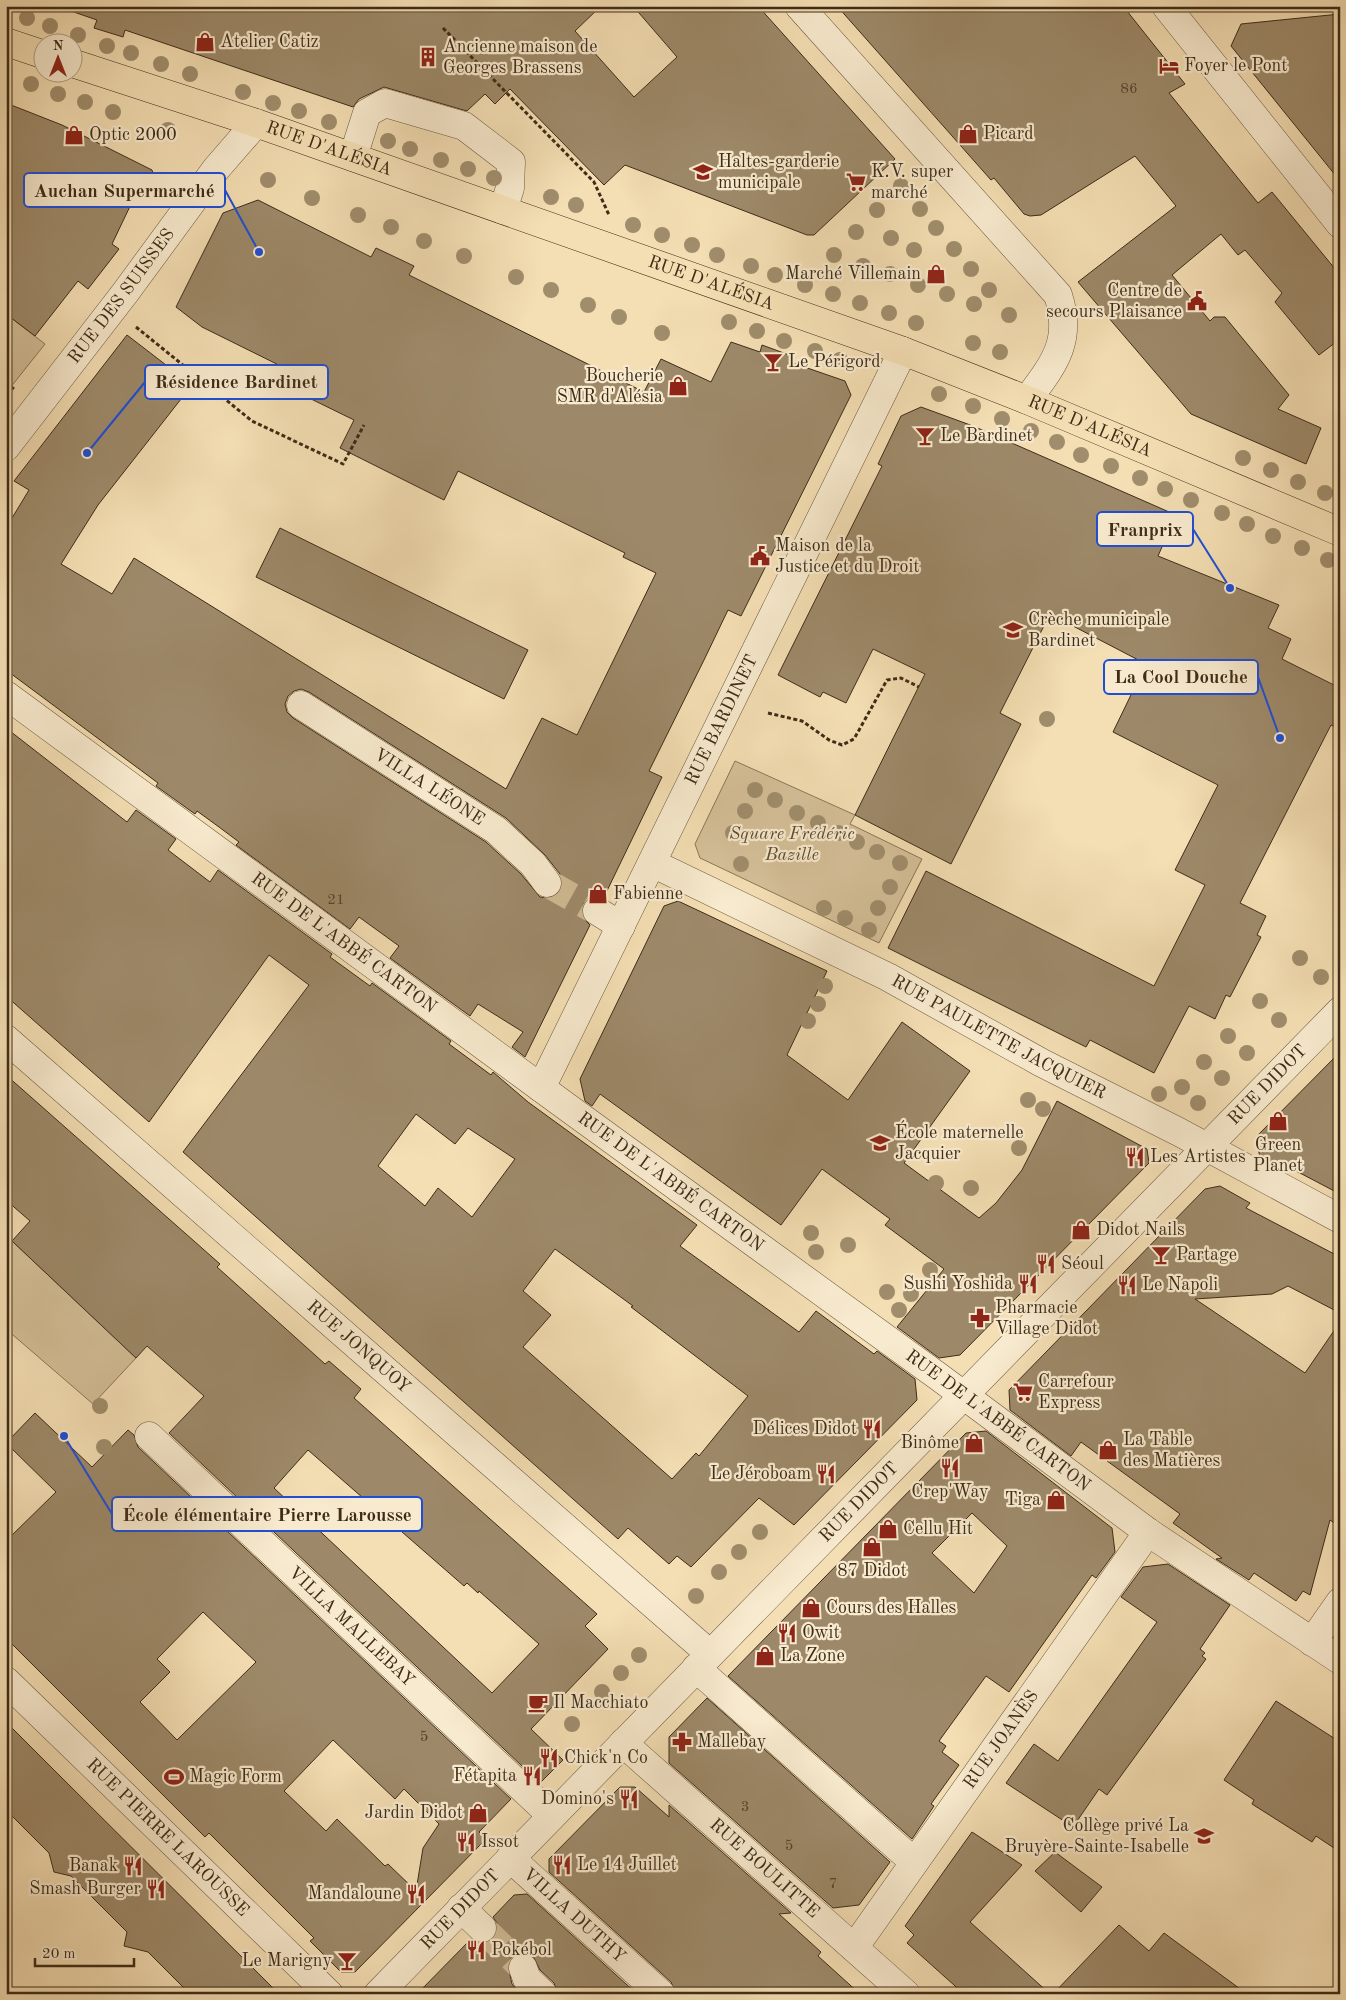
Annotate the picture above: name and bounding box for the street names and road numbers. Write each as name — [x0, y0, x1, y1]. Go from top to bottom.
street label: RUE D'ALÉSIA — [264, 118, 395, 179]
street label: RUE DES SUISSES — [65, 225, 178, 367]
street label: RUE D'ALÉSIA — [646, 253, 777, 314]
street label: RUE D'ALÉSIA — [1025, 392, 1155, 461]
street label: RUE BARDINET — [682, 652, 761, 788]
street label: VILLA LÉONE — [371, 745, 487, 829]
street label: RUE DE L'ABBÉ CARTON — [248, 869, 440, 1017]
street label: RUE PAULETTE JACQUIER — [888, 972, 1109, 1103]
street label: RUE DIDOT — [1225, 1041, 1311, 1129]
street label: RUE DE L'ABBÉ CARTON — [574, 1109, 767, 1256]
street label: RUE JONQUOY — [303, 1297, 414, 1397]
street label: RUE DE L'ABBÉ CARTON — [902, 1347, 1094, 1495]
street label: RUE DIDOT — [816, 1459, 902, 1546]
street label: VILLA MALLEBAY — [285, 1563, 418, 1690]
street label: RUE JOANÈS — [960, 1687, 1042, 1792]
street label: RUE PIERRE LAROUSSE — [83, 1755, 252, 1920]
street label: RUE BOULITTE — [706, 1815, 823, 1921]
street label: VILLA DUTHY — [519, 1865, 629, 1966]
street label: RUE DIDOT — [418, 1866, 503, 1953]

